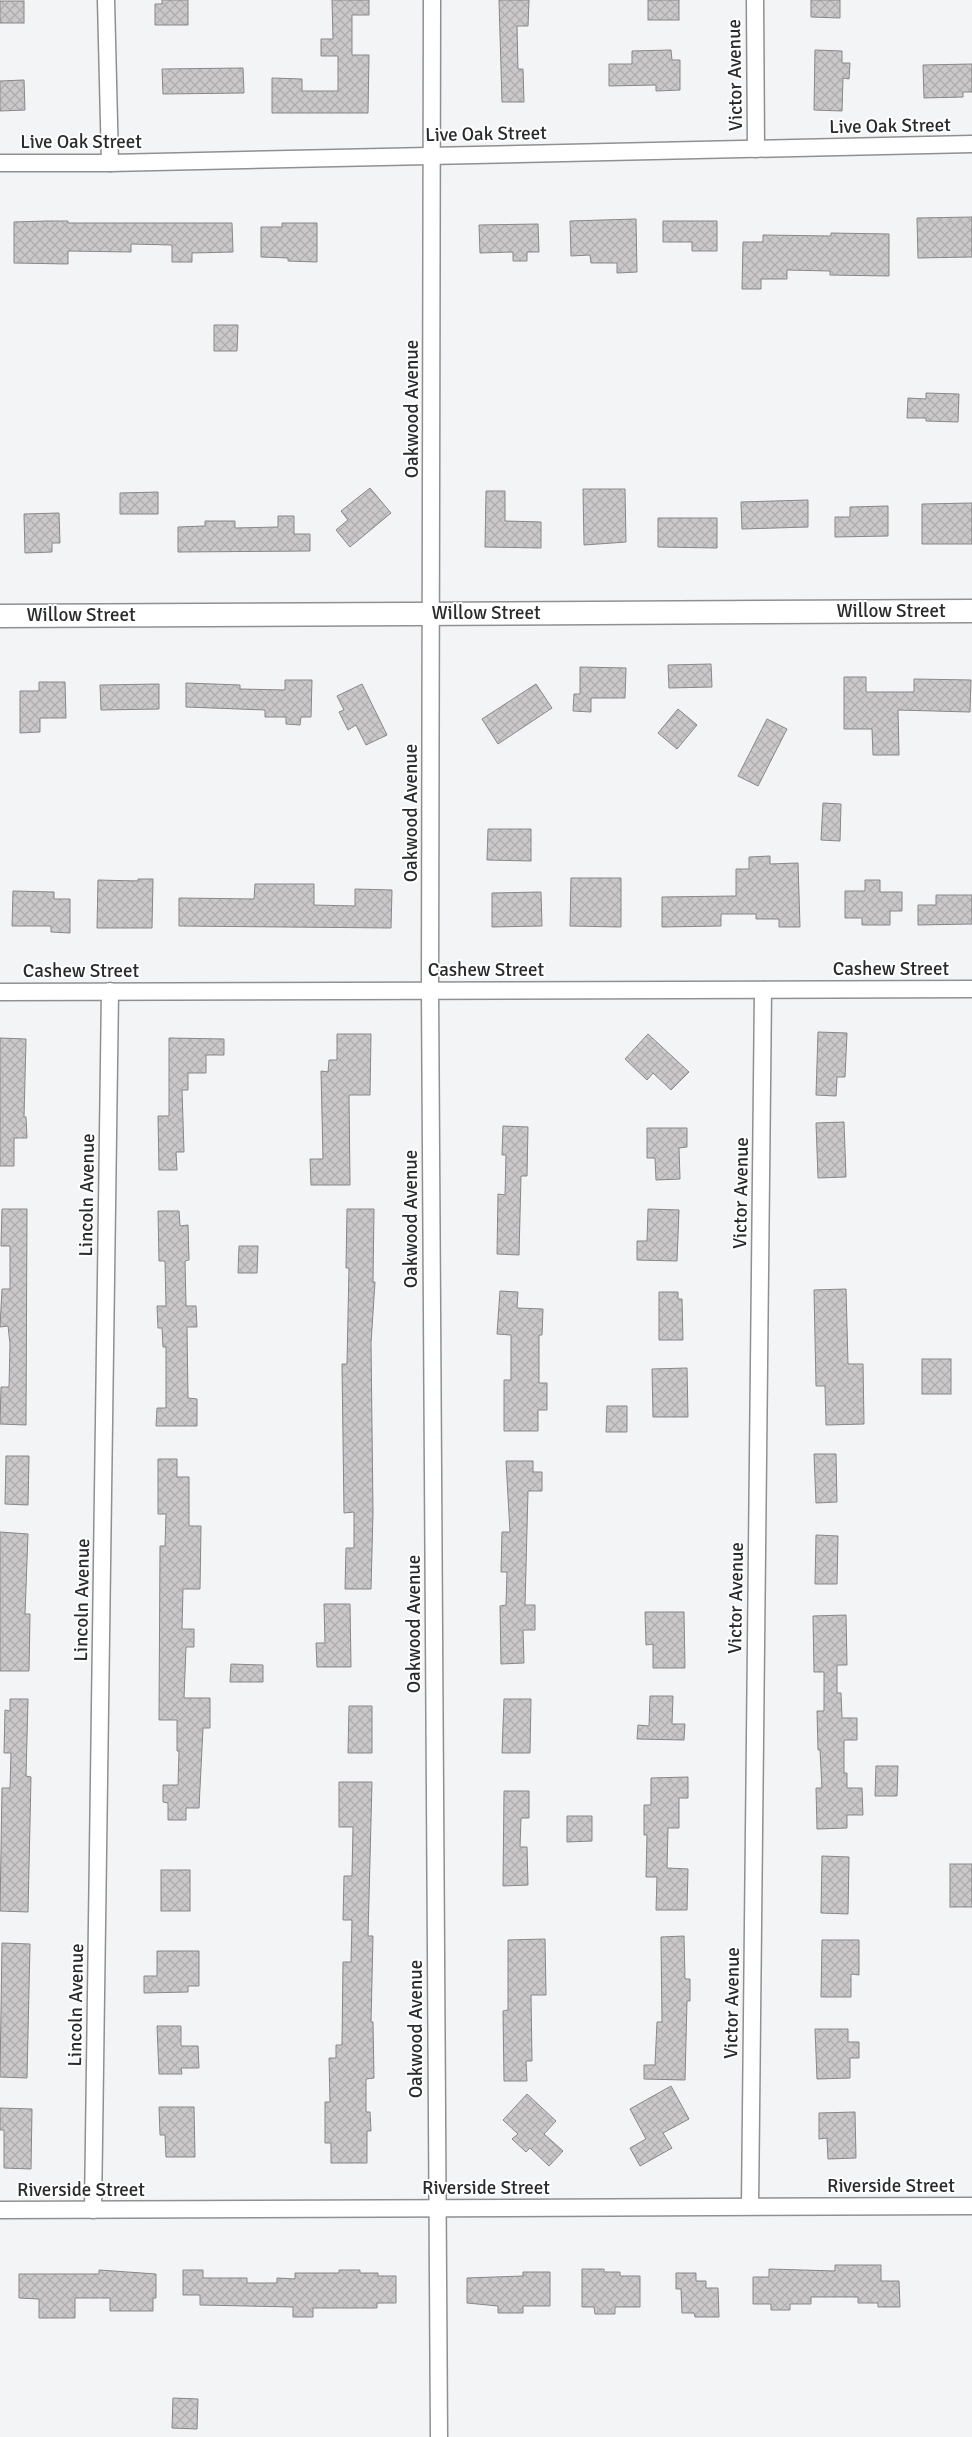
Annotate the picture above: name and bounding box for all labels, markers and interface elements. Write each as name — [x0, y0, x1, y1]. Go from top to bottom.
street label: Victor Avenue — [722, 19, 748, 131]
street label: Live Oak Street — [829, 113, 951, 139]
street label: Live Oak Street — [425, 121, 547, 147]
street label: Live Oak Street — [20, 130, 142, 154]
street label: Oakwood Avenue — [400, 340, 424, 478]
street label: Willow Street — [836, 599, 946, 623]
street label: Willow Street — [431, 601, 541, 625]
street label: Willow Street — [26, 603, 136, 627]
street label: Oakwood Avenue — [399, 744, 423, 882]
street label: Cashew Street — [833, 957, 950, 981]
street label: Cashew Street — [428, 958, 545, 982]
street label: Cashew Street — [23, 959, 140, 983]
street label: Lincoln Avenue — [74, 1133, 100, 1257]
street label: Victor Avenue — [728, 1137, 754, 1249]
street label: Oakwood Avenue — [399, 1150, 423, 1288]
street label: Lincoln Avenue — [69, 1538, 95, 1662]
street label: Victor Avenue — [723, 1542, 749, 1654]
street label: Oakwood Avenue — [402, 1555, 426, 1693]
street label: Lincoln Avenue — [63, 1943, 89, 2067]
street label: Victor Avenue — [719, 1947, 745, 2059]
street label: Oakwood Avenue — [404, 1960, 428, 2098]
street label: Riverside Street — [827, 2174, 955, 2198]
street label: Riverside Street — [422, 2176, 550, 2200]
street label: Riverside Street — [17, 2178, 145, 2202]

